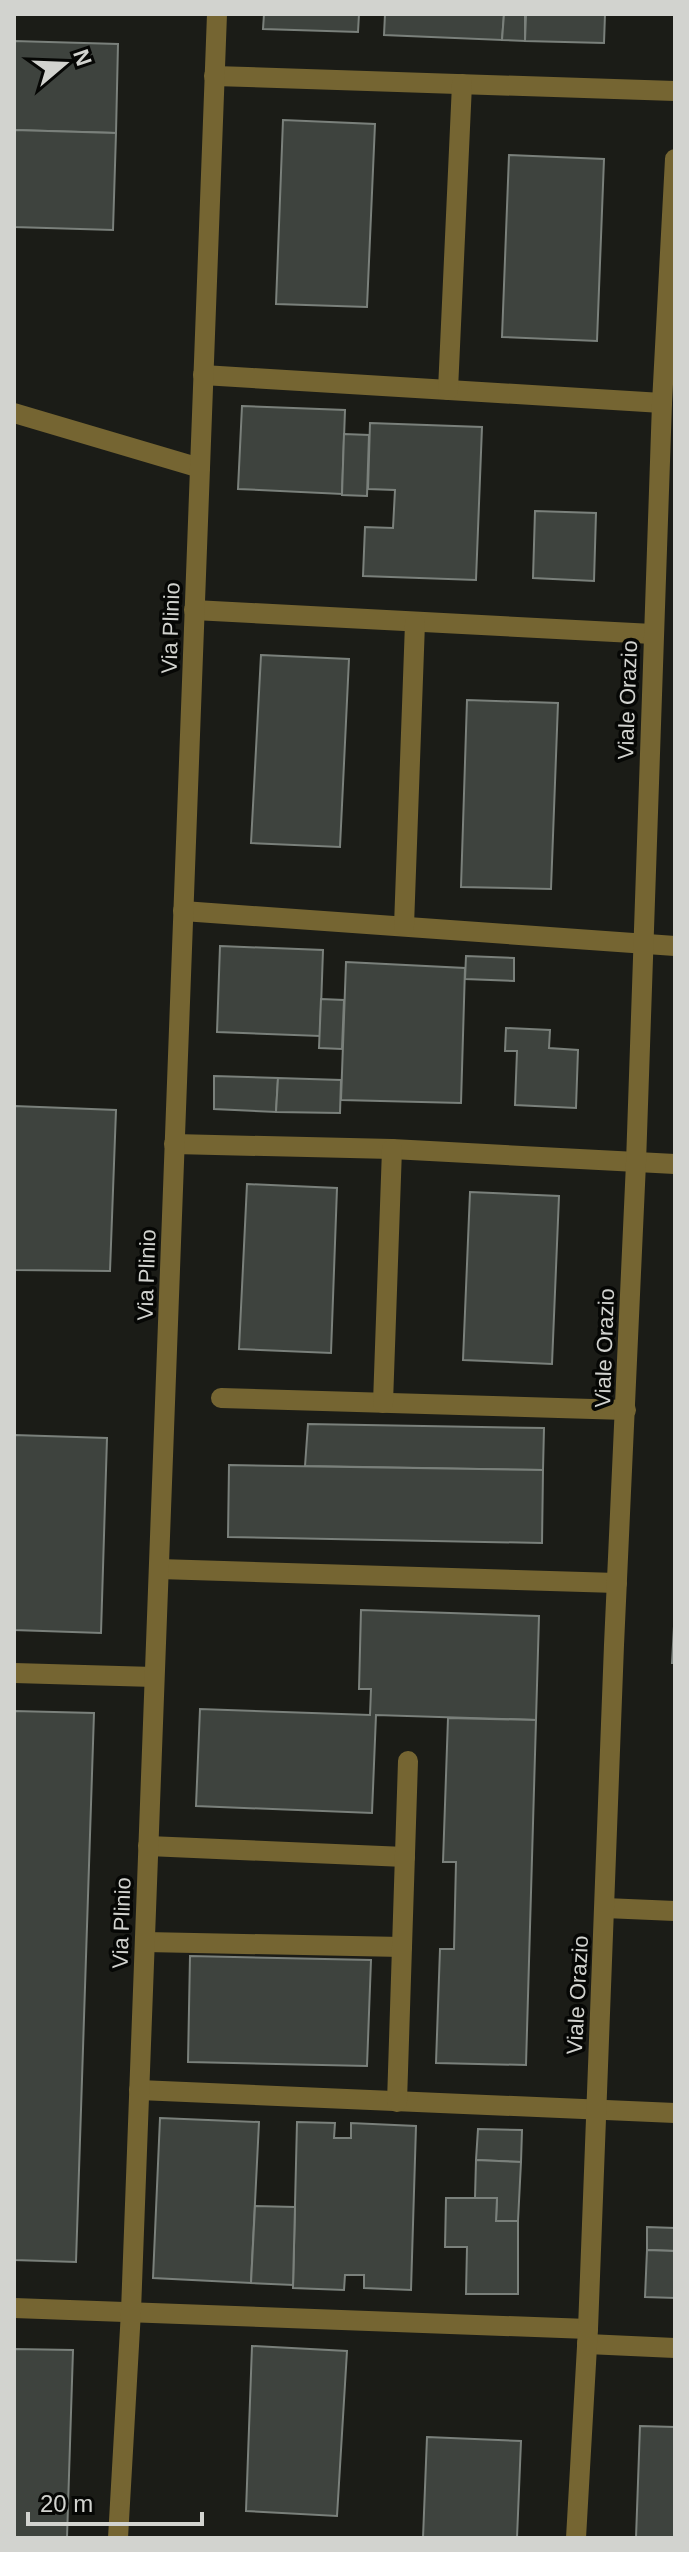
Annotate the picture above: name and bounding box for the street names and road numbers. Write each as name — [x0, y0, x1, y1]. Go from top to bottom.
street label: Via Plinio — [156, 582, 185, 674]
street label: Viale Orazio — [613, 640, 642, 760]
street label: Via Plinio — [132, 1229, 161, 1321]
street label: Viale Orazio — [590, 1288, 619, 1408]
street label: Via Plinio — [107, 1877, 136, 1969]
street label: Viale Orazio — [562, 1935, 593, 2055]

